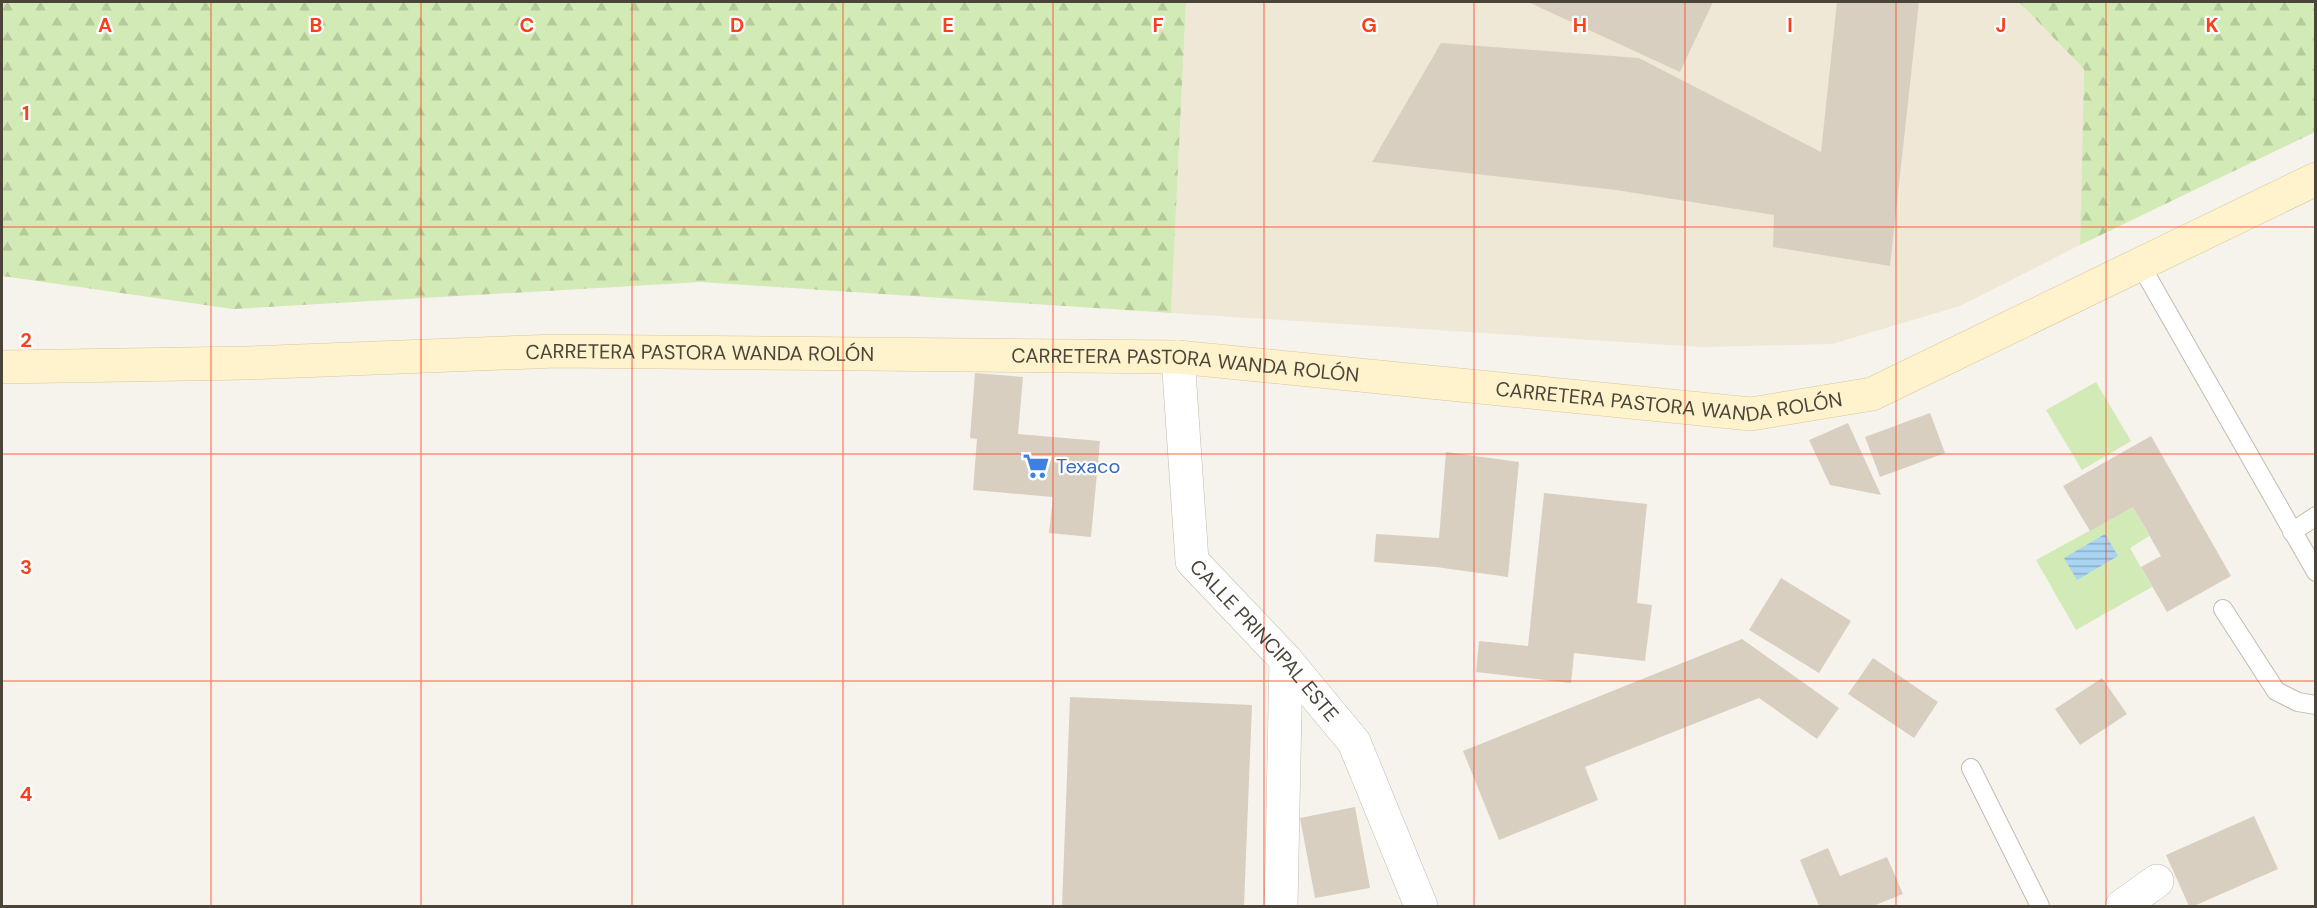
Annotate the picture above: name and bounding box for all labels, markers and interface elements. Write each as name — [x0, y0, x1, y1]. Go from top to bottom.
text: A — [98, 12, 112, 38]
text: B — [310, 12, 322, 38]
text: C — [520, 12, 534, 38]
text: D — [730, 12, 744, 38]
text: E — [942, 12, 954, 38]
text: F — [1152, 12, 1164, 38]
text: G — [1361, 12, 1377, 38]
text: H — [1573, 12, 1587, 38]
text: I — [1787, 12, 1793, 38]
text: J — [1996, 12, 2006, 38]
text: K — [2205, 12, 2219, 38]
text: 1 — [22, 100, 30, 126]
text: 2 — [20, 327, 32, 353]
street label: CARRETERA PASTORA WANDA ROLÓN — [525, 338, 874, 367]
street label: CARRETERA PASTORA WANDA ROLÓN — [1011, 342, 1360, 388]
street label: CARRETERA PASTORA WANDA ROLÓN — [1495, 376, 1844, 428]
supermarket icon: Texaco — [1021, 451, 1051, 481]
place label: Texaco — [1056, 453, 1120, 479]
text: 3 — [20, 554, 32, 580]
street label: CALLE PRINCIPAL ESTE — [1184, 554, 1345, 727]
text: 4 — [20, 781, 33, 807]

